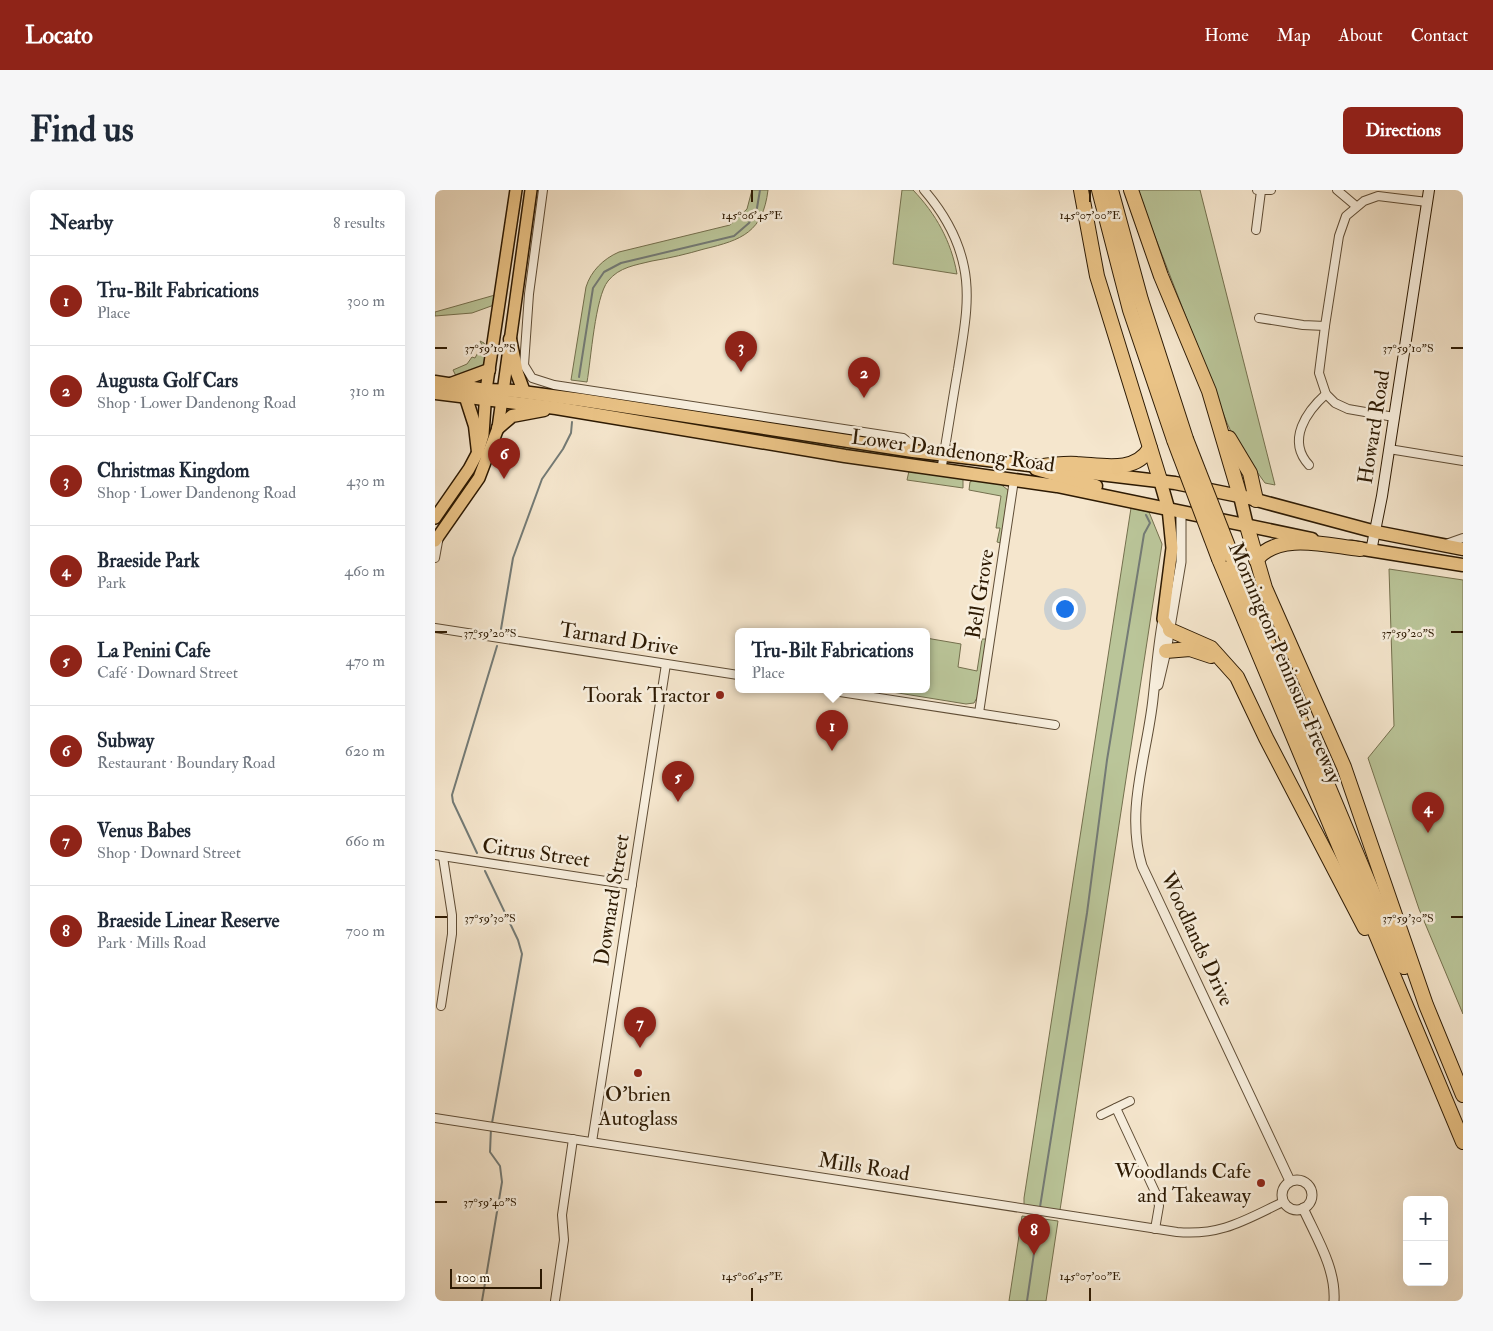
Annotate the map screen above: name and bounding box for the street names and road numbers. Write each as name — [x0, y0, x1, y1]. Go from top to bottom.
street label: Howard Road — [1352, 368, 1396, 486]
street label: Lower Dandenong Road — [850, 423, 1057, 479]
street label: Mornington Peninsula Freeway — [1222, 538, 1349, 789]
street label: Bell Grove — [960, 547, 1000, 641]
street label: Tarnard Drive — [558, 616, 680, 662]
street label: Citrus Street — [480, 832, 592, 874]
street label: Downard Street — [588, 832, 636, 968]
street label: Woodlands Drive — [1154, 867, 1240, 1011]
street label: Mills Road — [816, 1146, 912, 1188]

